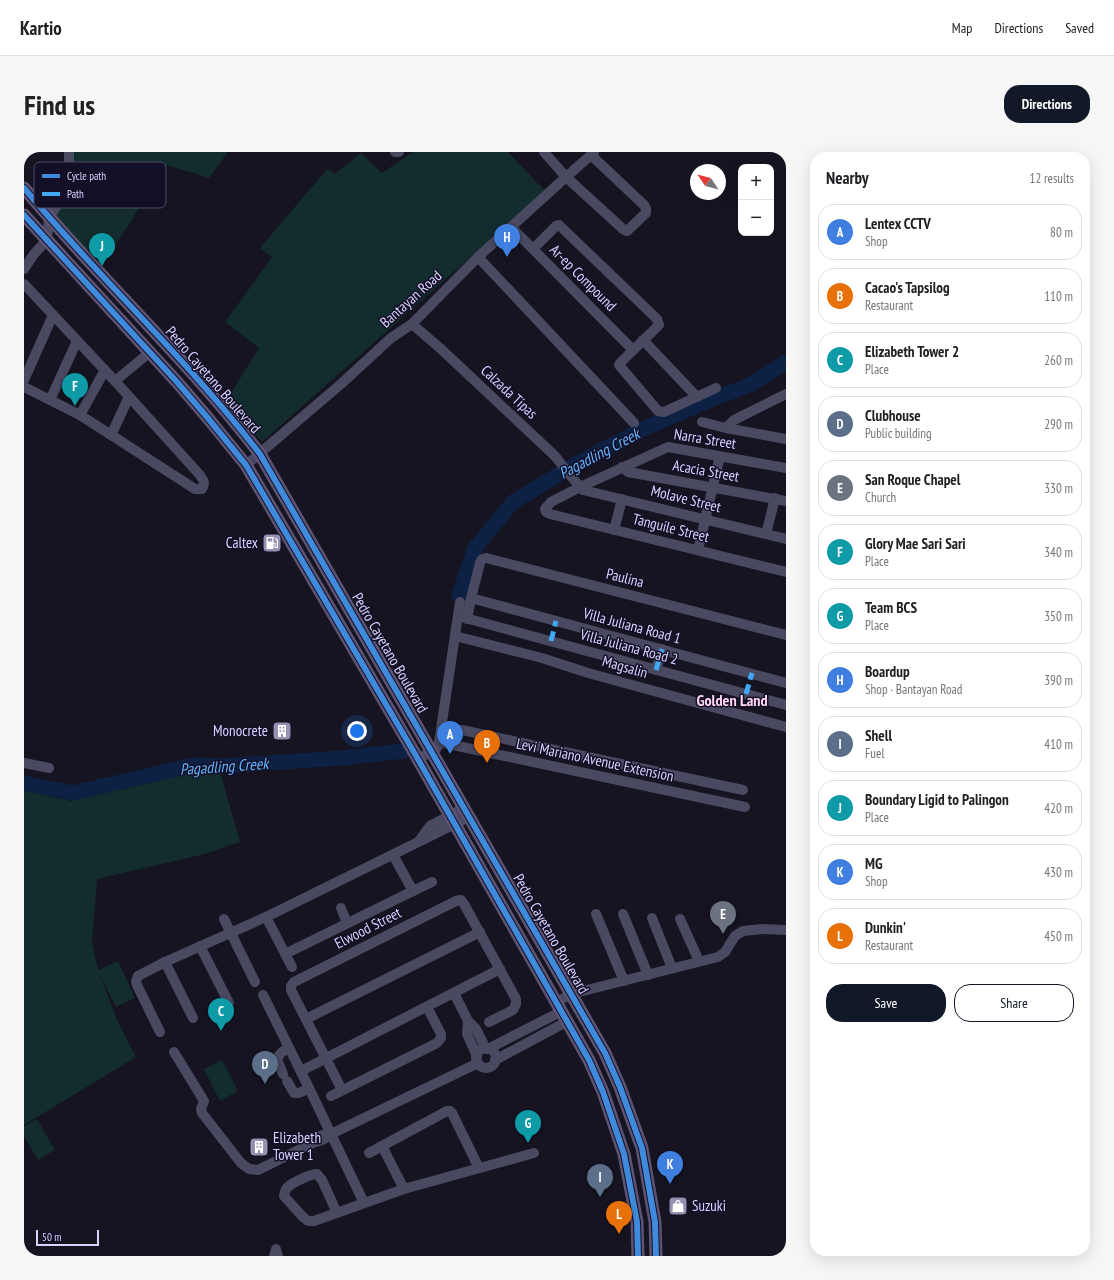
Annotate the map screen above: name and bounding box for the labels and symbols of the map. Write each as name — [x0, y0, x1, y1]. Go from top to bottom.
legend — [34, 162, 166, 208]
north arrow — [690, 164, 726, 200]
text: Cycle path — [67, 169, 106, 183]
text: Path — [67, 187, 84, 201]
pin: H — [494, 224, 520, 257]
pin: J — [89, 233, 115, 266]
street label: Ar-ep Compound — [546, 240, 621, 315]
street label: Bantayan Road — [376, 266, 446, 331]
street label: Pedro Cayetano Boulevard — [162, 322, 265, 437]
street label: Calzada Tipas — [477, 361, 542, 423]
pin: F — [62, 373, 88, 406]
water label: Pagadling Creek — [555, 422, 644, 483]
street label: Narra Street — [673, 424, 737, 453]
street label: Acacia Street — [671, 455, 741, 486]
street label: Molave Street — [649, 481, 723, 516]
street label: Tanguile Street — [631, 509, 711, 546]
fuel station icon: Caltex — [261, 532, 283, 554]
place label: Caltex — [226, 533, 258, 552]
street label: Paulina — [604, 564, 646, 591]
street label: Pedro Cayetano Boulevard — [348, 589, 433, 716]
street label: Villa Juliana Road 1 — [580, 603, 683, 648]
street label: Villa Juliana Road 2 — [577, 624, 680, 669]
street label: Magsalin — [600, 651, 650, 682]
district label: Golden Land — [696, 690, 768, 710]
building icon: Monocrete — [271, 720, 293, 742]
place label: Monocrete — [213, 721, 268, 740]
your location — [347, 721, 367, 741]
pin: A — [437, 721, 463, 754]
pin: B — [474, 730, 500, 763]
street label: Levi Mariano Avenue Extension — [515, 734, 676, 785]
water label: Pagadling Creek — [179, 753, 271, 779]
street label: Pedro Cayetano Boulevard — [509, 870, 594, 997]
pin: E — [710, 901, 736, 934]
street label: Elwood Street — [331, 903, 404, 952]
pin: C — [208, 998, 234, 1031]
pin: D — [252, 1051, 278, 1084]
pin: G — [515, 1110, 541, 1143]
place label: Elizabeth Tower 1 — [273, 1128, 321, 1164]
building icon: Elizabeth Tower 1 — [248, 1136, 270, 1158]
pin: K — [657, 1151, 683, 1184]
pin: I — [587, 1164, 613, 1197]
shop icon: Suzuki — [667, 1195, 689, 1217]
place label: Suzuki — [692, 1196, 726, 1215]
pin: L — [606, 1201, 632, 1234]
scale bar — [36, 1228, 99, 1247]

